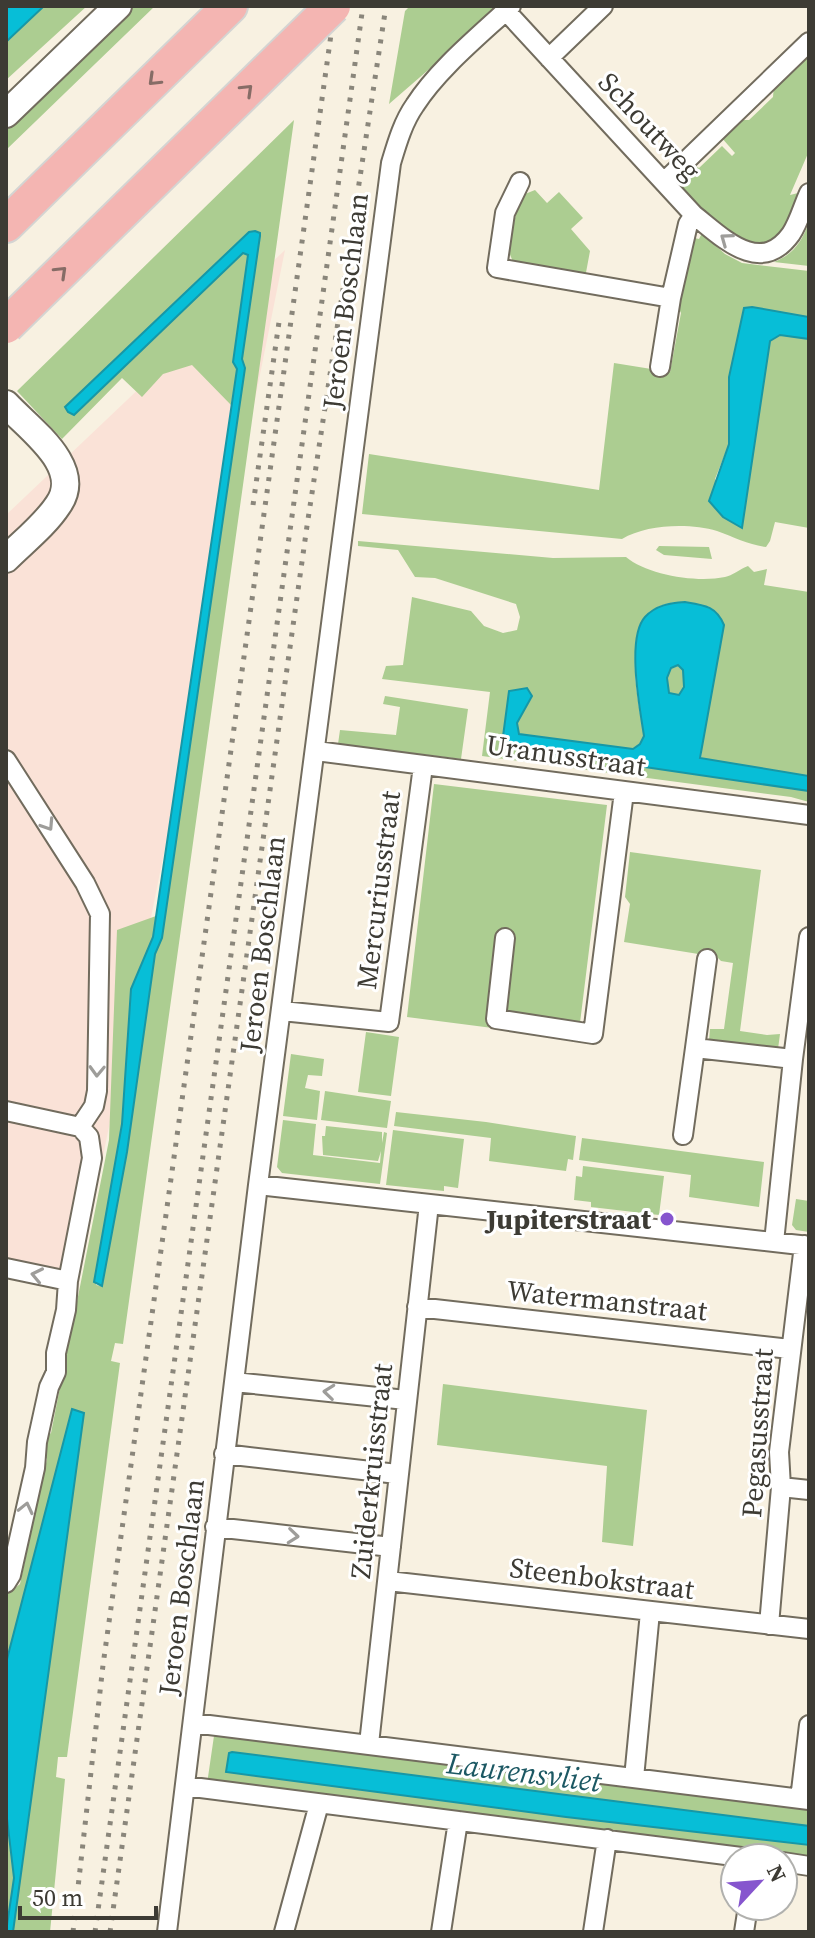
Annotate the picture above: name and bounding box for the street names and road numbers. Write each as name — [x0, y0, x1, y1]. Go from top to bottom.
street label: Schoutweg — [590, 64, 710, 188]
street label: Jeroen Boschlaan — [313, 191, 377, 412]
street label: Uranusstraat — [484, 725, 649, 785]
street label: Mercuriusstraat — [347, 788, 409, 991]
street label: Jeroen Boschlaan — [230, 834, 294, 1055]
street label: Watermanstraat — [505, 1271, 710, 1330]
street label: Pegasusstraat — [732, 1346, 782, 1519]
street label: Zuiderkruisstraat — [341, 1361, 401, 1580]
street label: Jeroen Boschlaan — [149, 1477, 213, 1698]
street label: Steenbokstraat — [508, 1548, 697, 1608]

